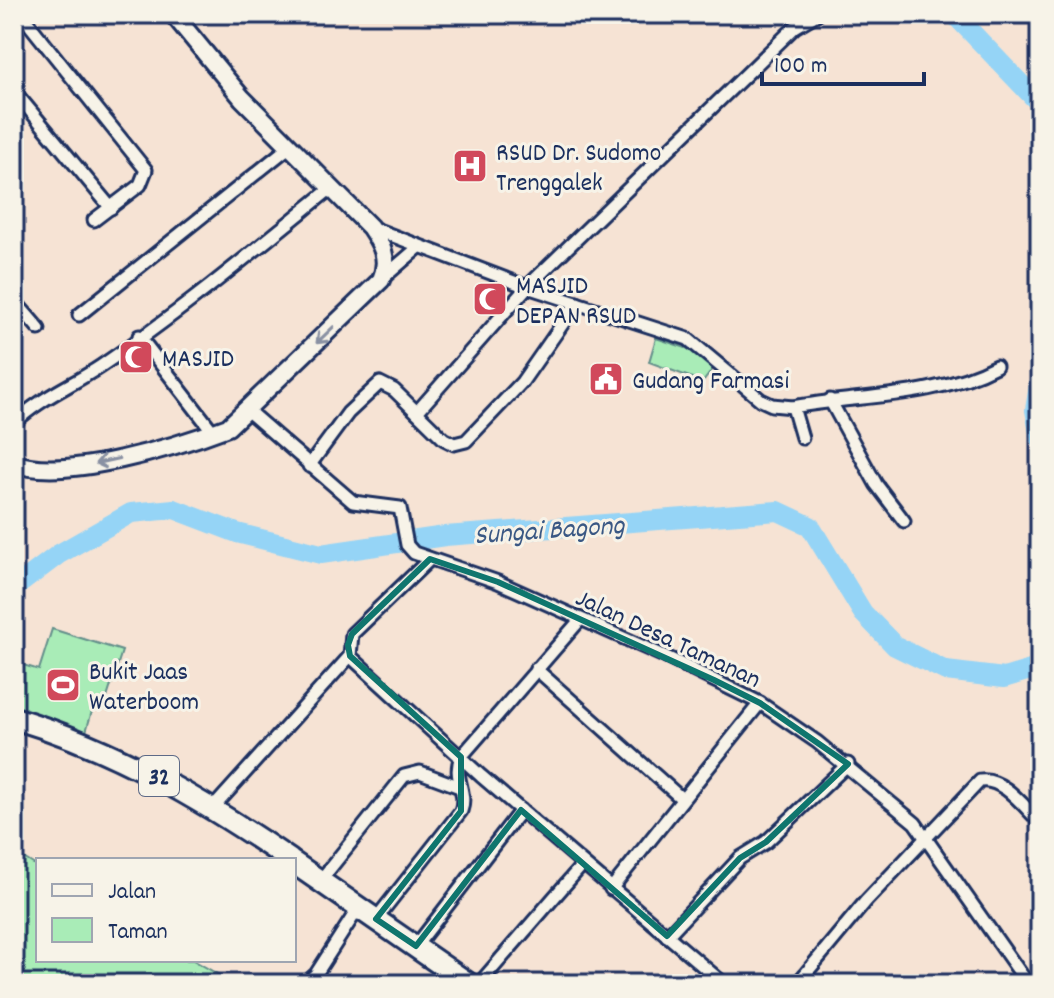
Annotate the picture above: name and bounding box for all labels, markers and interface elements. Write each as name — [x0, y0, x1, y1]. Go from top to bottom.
scale bar — [762, 36, 924, 86]
text: 100 m — [774, 50, 827, 84]
place label: RSUD Dr. Sudomo Trenggalek — [496, 136, 661, 203]
hospital icon: RSUD Dr. Sudomo Trenggalek — [451, 147, 489, 185]
place label: MASJID DEPAN RSUD — [516, 269, 636, 336]
mosque icon: MASJID DEPAN RSUD — [471, 280, 509, 318]
one-way arrow — [316, 325, 335, 344]
mosque icon: MASJID — [117, 338, 155, 376]
place label: MASJID — [162, 342, 234, 379]
public building icon: Gudang Farmasi — [587, 360, 625, 398]
place label: Gudang Farmasi — [632, 364, 790, 401]
one-way arrow — [94, 454, 120, 469]
water label: Sungai Bagong — [473, 508, 627, 558]
street label: Jalan Desa Tamanan — [569, 581, 766, 699]
place label: Bukit Jaas Waterboom — [89, 655, 199, 722]
sports icon: Bukit Jaas Waterboom — [44, 666, 82, 704]
road number: 32 — [139, 756, 179, 796]
legend — [36, 858, 296, 962]
text: Jalan — [108, 876, 156, 910]
text: Taman — [108, 916, 168, 950]

